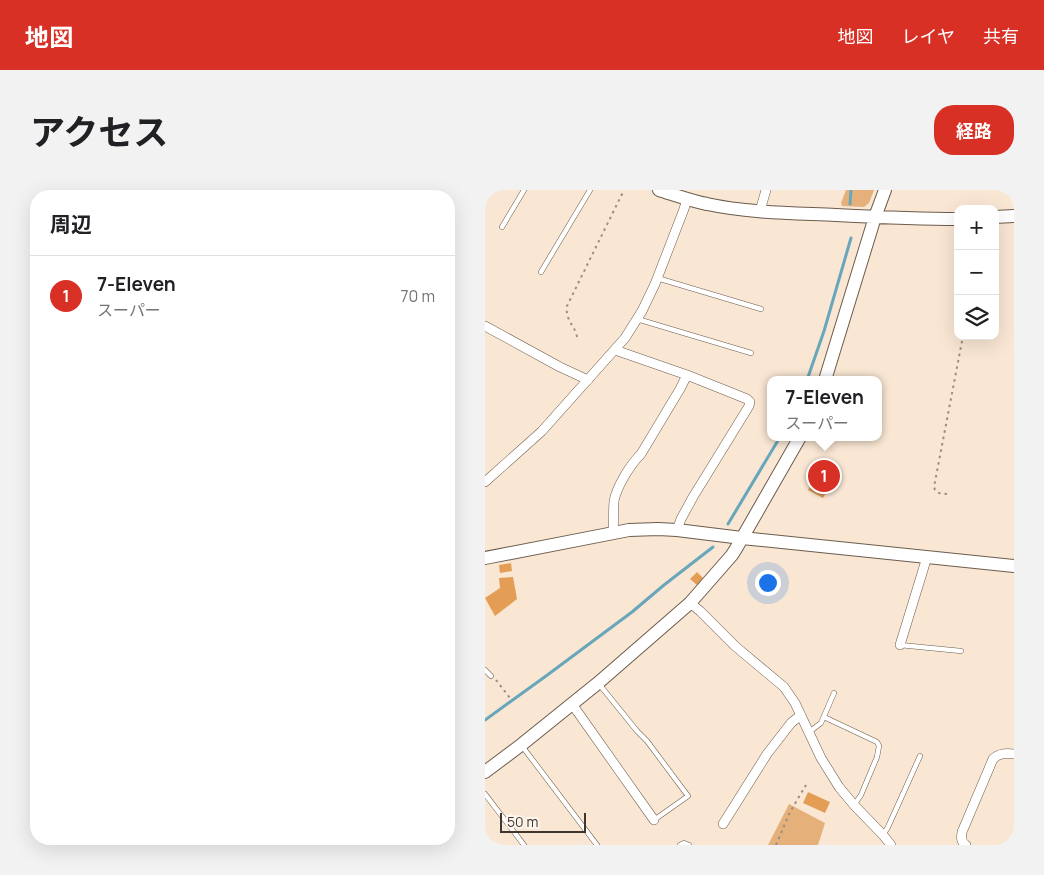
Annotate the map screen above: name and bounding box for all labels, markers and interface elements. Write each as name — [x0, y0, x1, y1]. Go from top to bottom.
text: 地図 — [25, 20, 73, 53]
text: 地図 — [838, 24, 874, 48]
text: レイヤ — [902, 24, 955, 48]
text: 共有 — [983, 24, 1019, 48]
button: 経路 — [934, 105, 1014, 155]
text: アクセス — [30, 108, 168, 156]
map controls — [954, 205, 999, 340]
button: + — [954, 205, 999, 250]
text: 周辺 — [50, 210, 92, 238]
button: − — [954, 250, 999, 295]
text: 7-Eleven — [97, 271, 176, 297]
text: 1 — [62, 285, 70, 307]
text: 70 m — [400, 285, 435, 307]
button: layers — [954, 295, 999, 340]
text: スーパー — [97, 299, 161, 321]
popup — [767, 376, 882, 441]
text: 7-Eleven — [785, 384, 864, 410]
text: スーパー — [785, 412, 849, 434]
pin: 1 — [808, 457, 840, 495]
your location — [755, 570, 781, 596]
scale bar — [500, 810, 586, 833]
text: 50 m — [507, 812, 538, 831]

